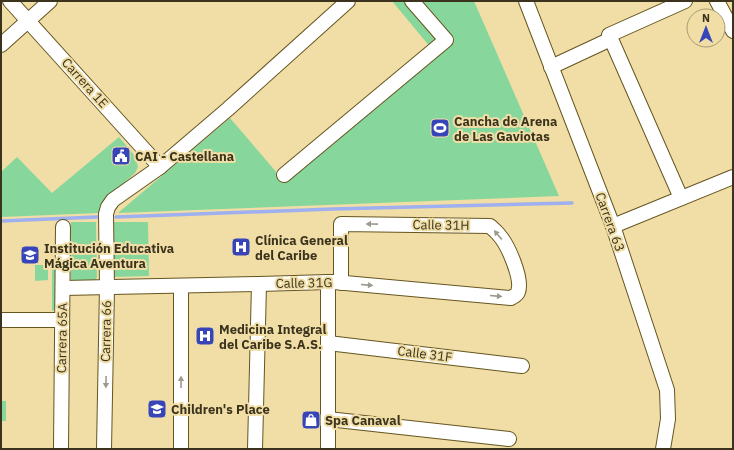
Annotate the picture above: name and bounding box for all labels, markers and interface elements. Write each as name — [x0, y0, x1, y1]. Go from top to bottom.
north arrow — [686, 8, 726, 48]
text: N — [702, 11, 710, 25]
street label: Carrera 1E — [58, 54, 112, 112]
place label: Cancha de Arena de Las Gaviotas — [454, 113, 557, 145]
sports icon: Cancha de Arena de Las Gaviotas — [429, 117, 451, 139]
public building icon: CAI - Castellana — [110, 145, 132, 167]
place label: CAI - Castellana — [135, 148, 234, 165]
street label: Carrera 63 — [591, 190, 629, 254]
street label: Calle 31H — [412, 216, 470, 234]
one-way arrow — [365, 221, 378, 227]
one-way arrow — [494, 230, 503, 240]
place label: Clínica General del Caribe — [255, 232, 348, 264]
hospital icon: Clínica General del Caribe — [230, 236, 252, 258]
place label: Institución Educativa Mágica Aventura — [44, 240, 174, 272]
school or university icon: Institución Educativa Mágica Aventura — [19, 244, 41, 266]
street label: Calle 31G — [275, 274, 333, 292]
one-way arrow — [361, 282, 373, 289]
one-way arrow — [490, 293, 502, 300]
street label: Carrera 66 — [97, 300, 115, 362]
street label: Carrera 65A — [53, 302, 71, 373]
place label: Medicina Integral del Caribe S.A.S. — [219, 321, 326, 353]
hospital icon: Medicina Integral del Caribe S.A.S. — [194, 325, 216, 347]
street label: Calle 31F — [397, 342, 453, 366]
one-way arrow — [178, 375, 184, 388]
one-way arrow — [102, 376, 109, 388]
school or university icon: Children's Place — [146, 398, 168, 420]
place label: Children's Place — [171, 401, 270, 418]
shop icon: Spa Canaval — [300, 409, 322, 431]
place label: Spa Canaval — [325, 412, 401, 429]

